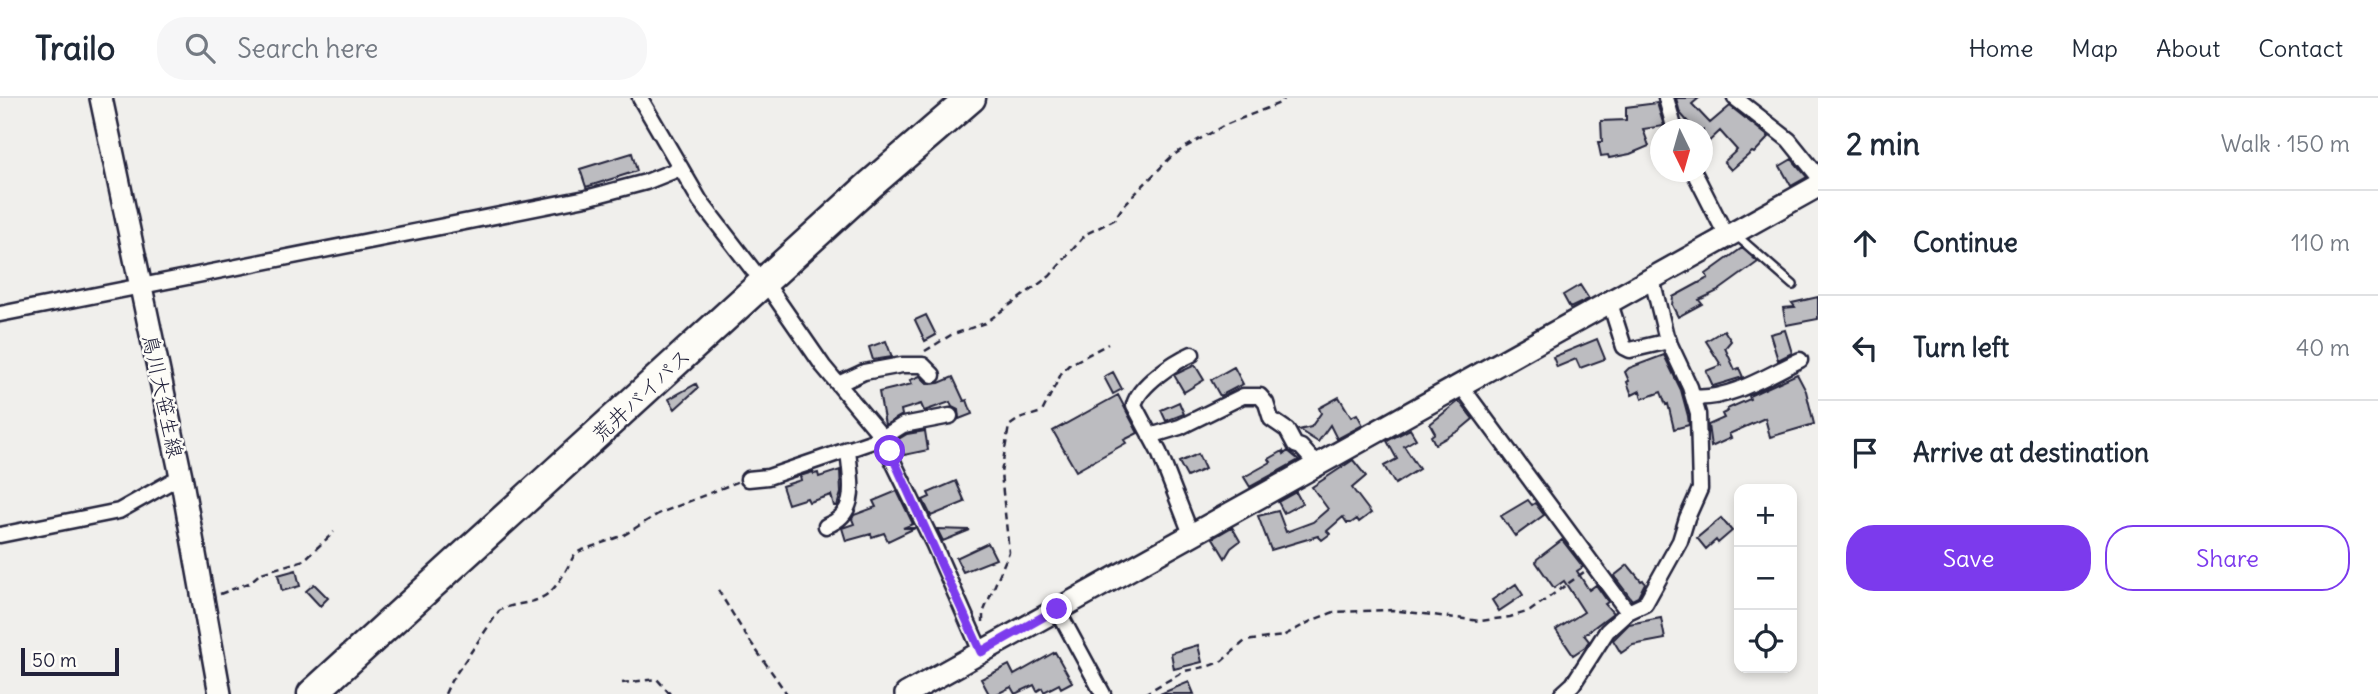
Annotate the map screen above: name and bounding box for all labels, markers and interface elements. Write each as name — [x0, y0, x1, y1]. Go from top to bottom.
search box — [157, 17, 647, 80]
text: Trailo — [35, 27, 115, 69]
icon: search — [181, 29, 219, 67]
text: Search here — [237, 32, 378, 65]
text: Home — [1969, 33, 2033, 63]
text: Map — [2071, 33, 2118, 63]
text: About — [2156, 33, 2220, 63]
text: Contact — [2258, 33, 2343, 63]
north arrow — [1650, 119, 1713, 182]
text: 2 min — [1846, 125, 1920, 163]
text: Walk · 150 m — [2221, 129, 2350, 158]
icon: ahead — [1846, 224, 1884, 262]
text: Continue — [1913, 226, 2018, 259]
text: 110 m — [2291, 228, 2350, 257]
icon: left — [1846, 329, 1884, 367]
text: Turn left — [1913, 331, 2009, 364]
street label: 鳥川大笹生線 — [137, 332, 189, 460]
text: 40 m — [2296, 333, 2350, 362]
street label: 荒井バイパス — [586, 342, 696, 448]
icon: arrive — [1846, 434, 1884, 472]
route start — [874, 435, 905, 466]
text: Arrive at destination — [1913, 436, 2149, 469]
map controls — [1734, 484, 1797, 673]
button: + — [1734, 484, 1797, 547]
button: Save — [1846, 525, 2091, 591]
button: Share — [2105, 525, 2350, 591]
button: − — [1734, 547, 1797, 610]
route end — [1041, 593, 1072, 624]
button: locate — [1734, 610, 1797, 673]
scale bar — [21, 645, 119, 677]
text: 50 m — [32, 648, 77, 672]

